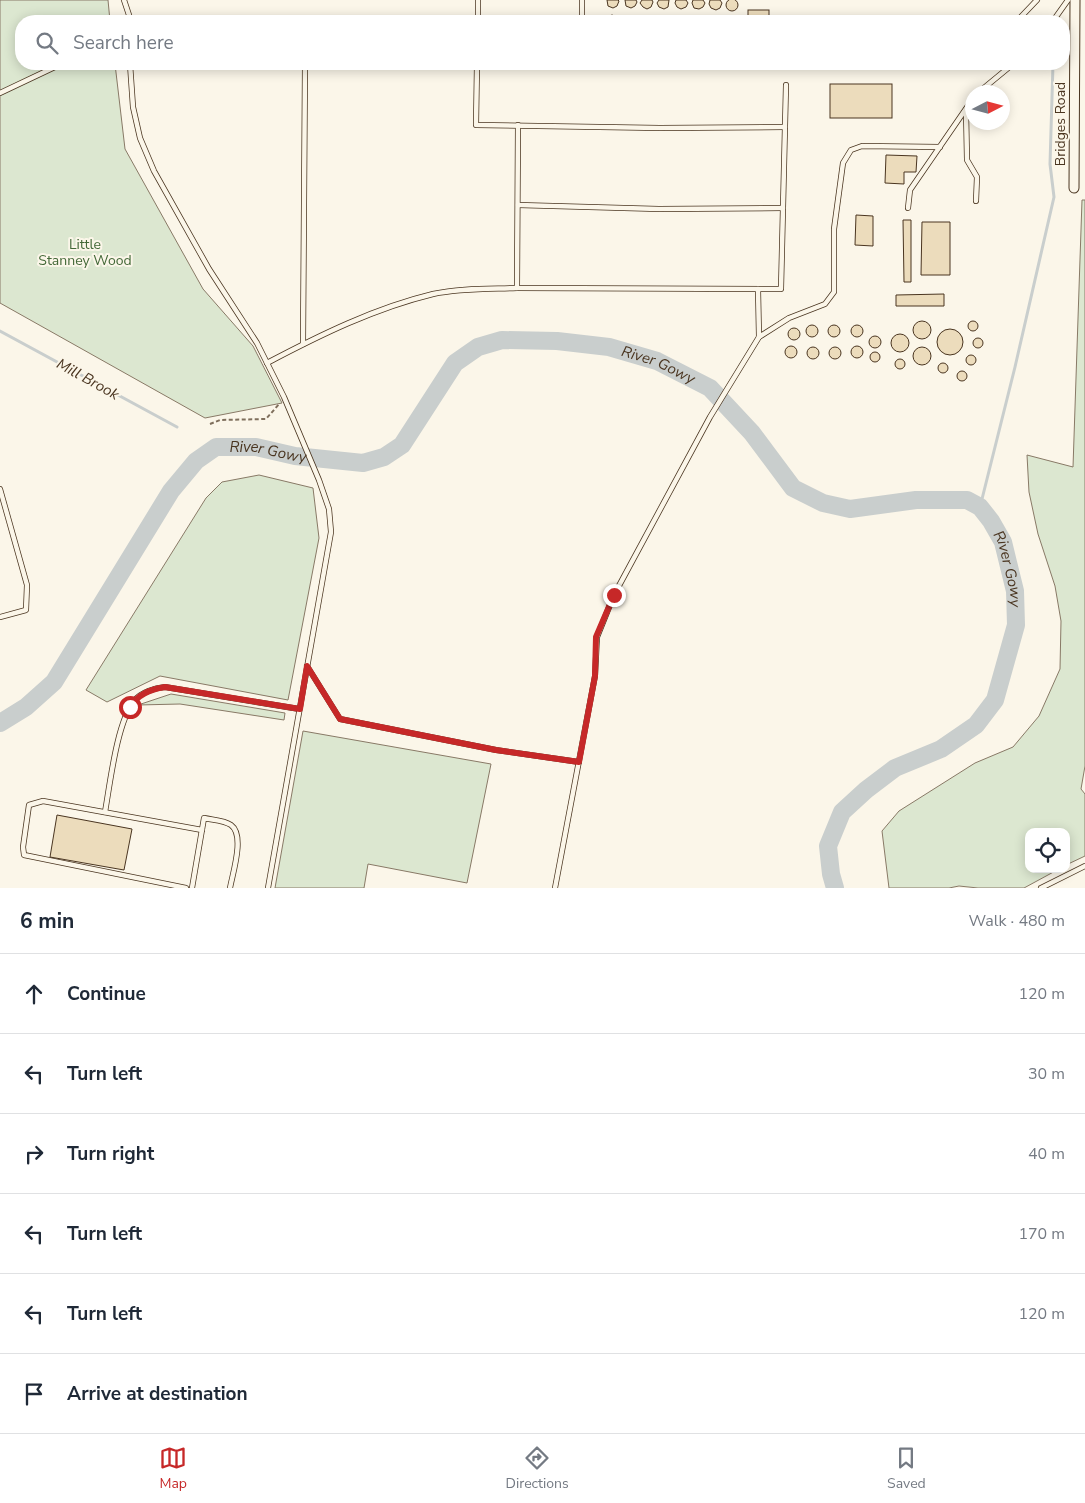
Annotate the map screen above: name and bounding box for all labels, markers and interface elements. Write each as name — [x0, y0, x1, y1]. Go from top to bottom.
search box — [15, 15, 1070, 70]
icon: search — [33, 29, 61, 57]
text: Search here — [73, 30, 174, 56]
street label: Bridges Road — [1051, 82, 1070, 166]
north arrow — [965, 85, 1010, 130]
park label: Little Stanney Wood — [38, 235, 132, 270]
water label: River Gowy — [619, 341, 700, 389]
water label: Mill Brook — [53, 354, 123, 405]
water label: River Gowy — [229, 437, 309, 467]
water label: River Gowy — [989, 527, 1026, 609]
route end — [603, 584, 626, 607]
route start — [119, 696, 142, 719]
map controls — [1025, 828, 1070, 873]
button: locate — [1025, 828, 1070, 873]
text: 6 min — [20, 907, 74, 935]
text: Walk · 480 m — [969, 910, 1065, 932]
icon: ahead — [20, 980, 48, 1008]
text: Continue — [67, 981, 146, 1007]
text: 120 m — [1018, 983, 1065, 1005]
icon: left — [20, 1060, 48, 1088]
text: Turn left — [67, 1061, 142, 1087]
text: 30 m — [1028, 1063, 1065, 1085]
icon: right — [20, 1140, 48, 1168]
text: Turn right — [67, 1141, 154, 1167]
text: 40 m — [1028, 1143, 1065, 1165]
icon: left — [20, 1220, 48, 1248]
text: Turn left — [67, 1221, 142, 1247]
text: 170 m — [1018, 1223, 1065, 1245]
icon: left — [20, 1300, 48, 1328]
text: Turn left — [67, 1301, 142, 1327]
text: 120 m — [1018, 1303, 1065, 1325]
icon: arrive — [20, 1380, 48, 1408]
text: Arrive at destination — [67, 1381, 248, 1407]
tab: Map — [159, 1444, 187, 1493]
tab: Directions — [506, 1444, 569, 1493]
tab: Saved — [887, 1444, 926, 1493]

